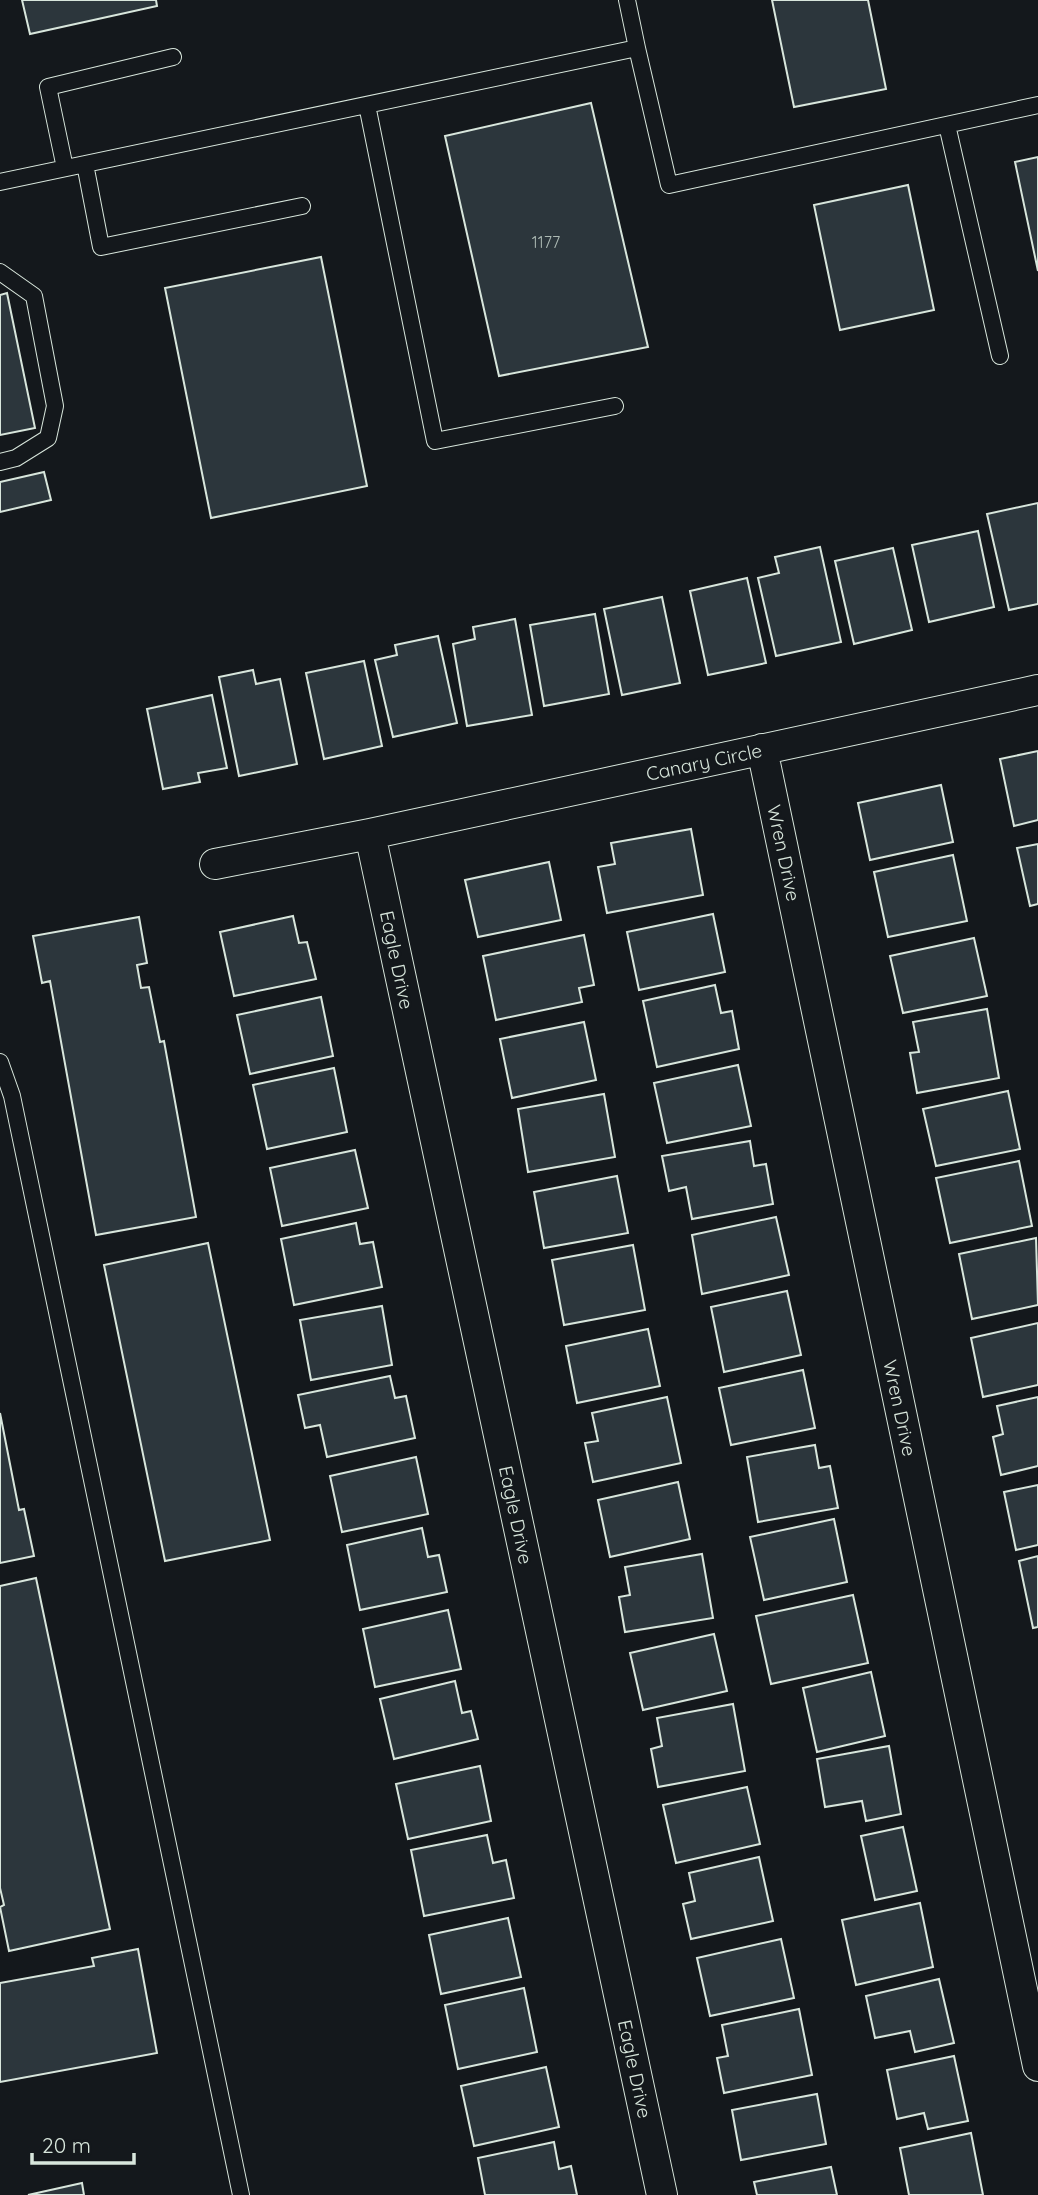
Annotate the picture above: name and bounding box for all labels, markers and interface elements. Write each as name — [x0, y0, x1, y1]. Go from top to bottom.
house number: 1177 — [532, 232, 560, 252]
street label: Canary Circle — [644, 738, 764, 786]
street label: Wren Drive — [762, 803, 806, 903]
street label: Eagle Drive — [375, 909, 419, 1011]
street label: Wren Drive — [878, 1358, 922, 1458]
street label: Eagle Drive — [494, 1464, 538, 1566]
street label: Eagle Drive — [613, 2018, 657, 2120]
scale bar — [32, 2122, 133, 2166]
text: 20 m — [42, 2132, 91, 2158]

